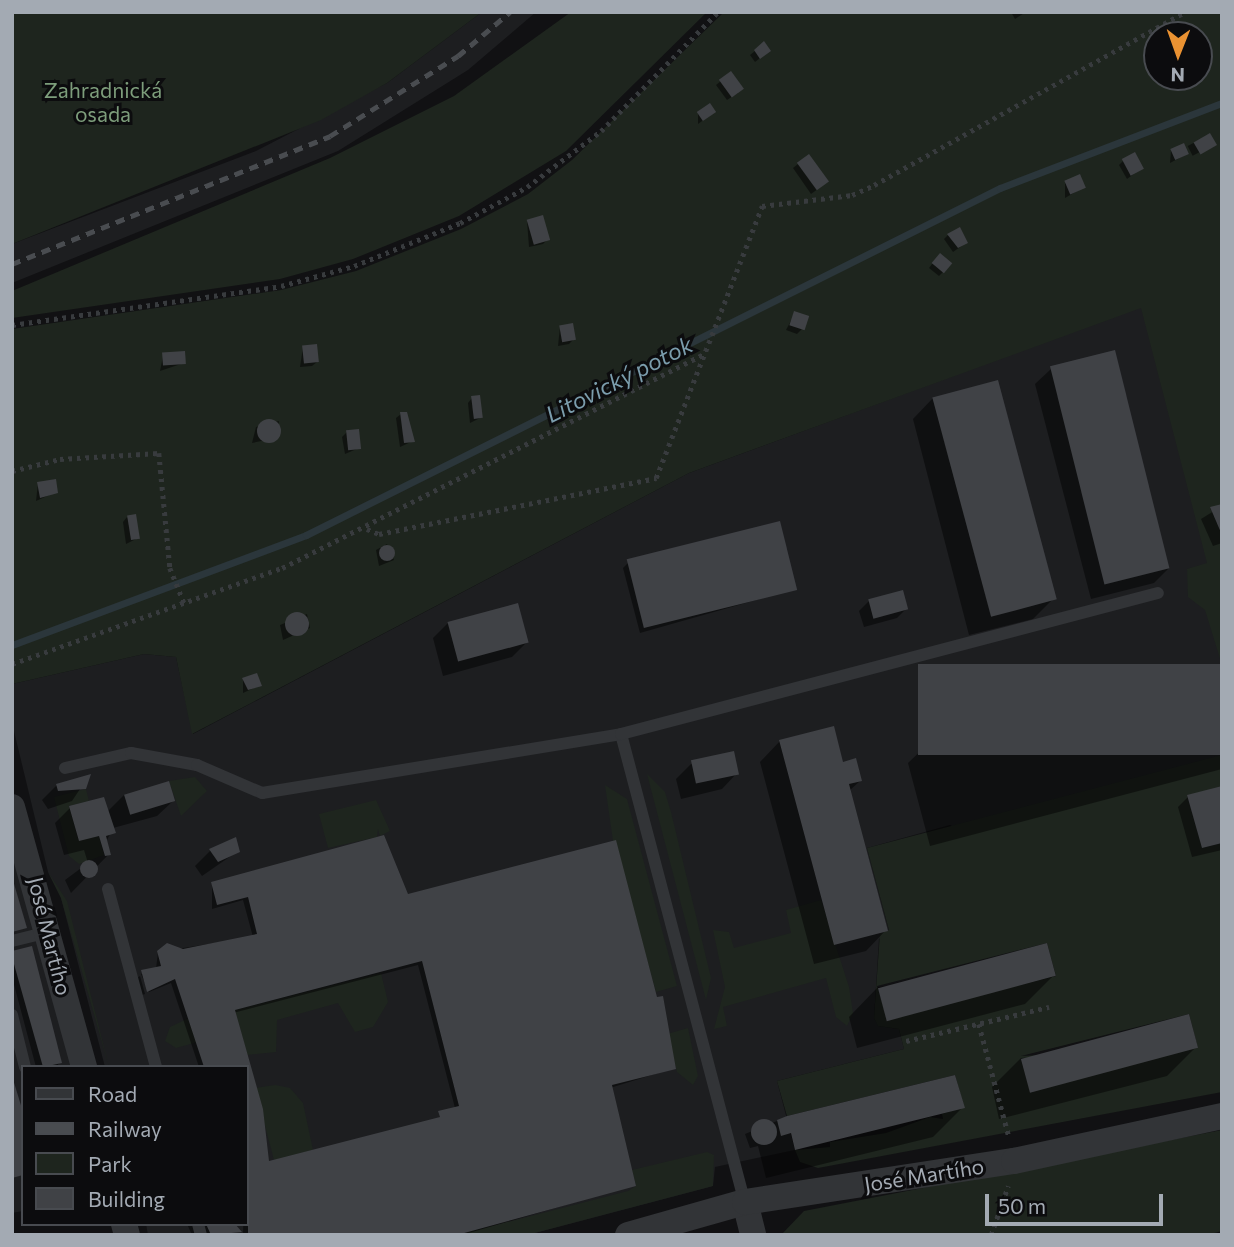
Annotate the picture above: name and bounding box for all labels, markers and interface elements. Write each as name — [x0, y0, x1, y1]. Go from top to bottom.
north arrow — [1143, 21, 1213, 91]
text: N — [1170, 64, 1185, 87]
park label: Zahradnická osada — [44, 77, 162, 127]
water label: Litovický potok — [541, 330, 697, 428]
street label: José Martího — [23, 874, 77, 998]
legend — [21, 1065, 248, 1226]
text: Road — [88, 1081, 137, 1106]
text: Railway — [88, 1116, 162, 1141]
text: Park — [88, 1151, 132, 1176]
street label: José Martího — [862, 1153, 986, 1197]
scale bar — [989, 1180, 1168, 1224]
text: Building — [88, 1186, 165, 1211]
text: 50 m — [998, 1193, 1046, 1218]

